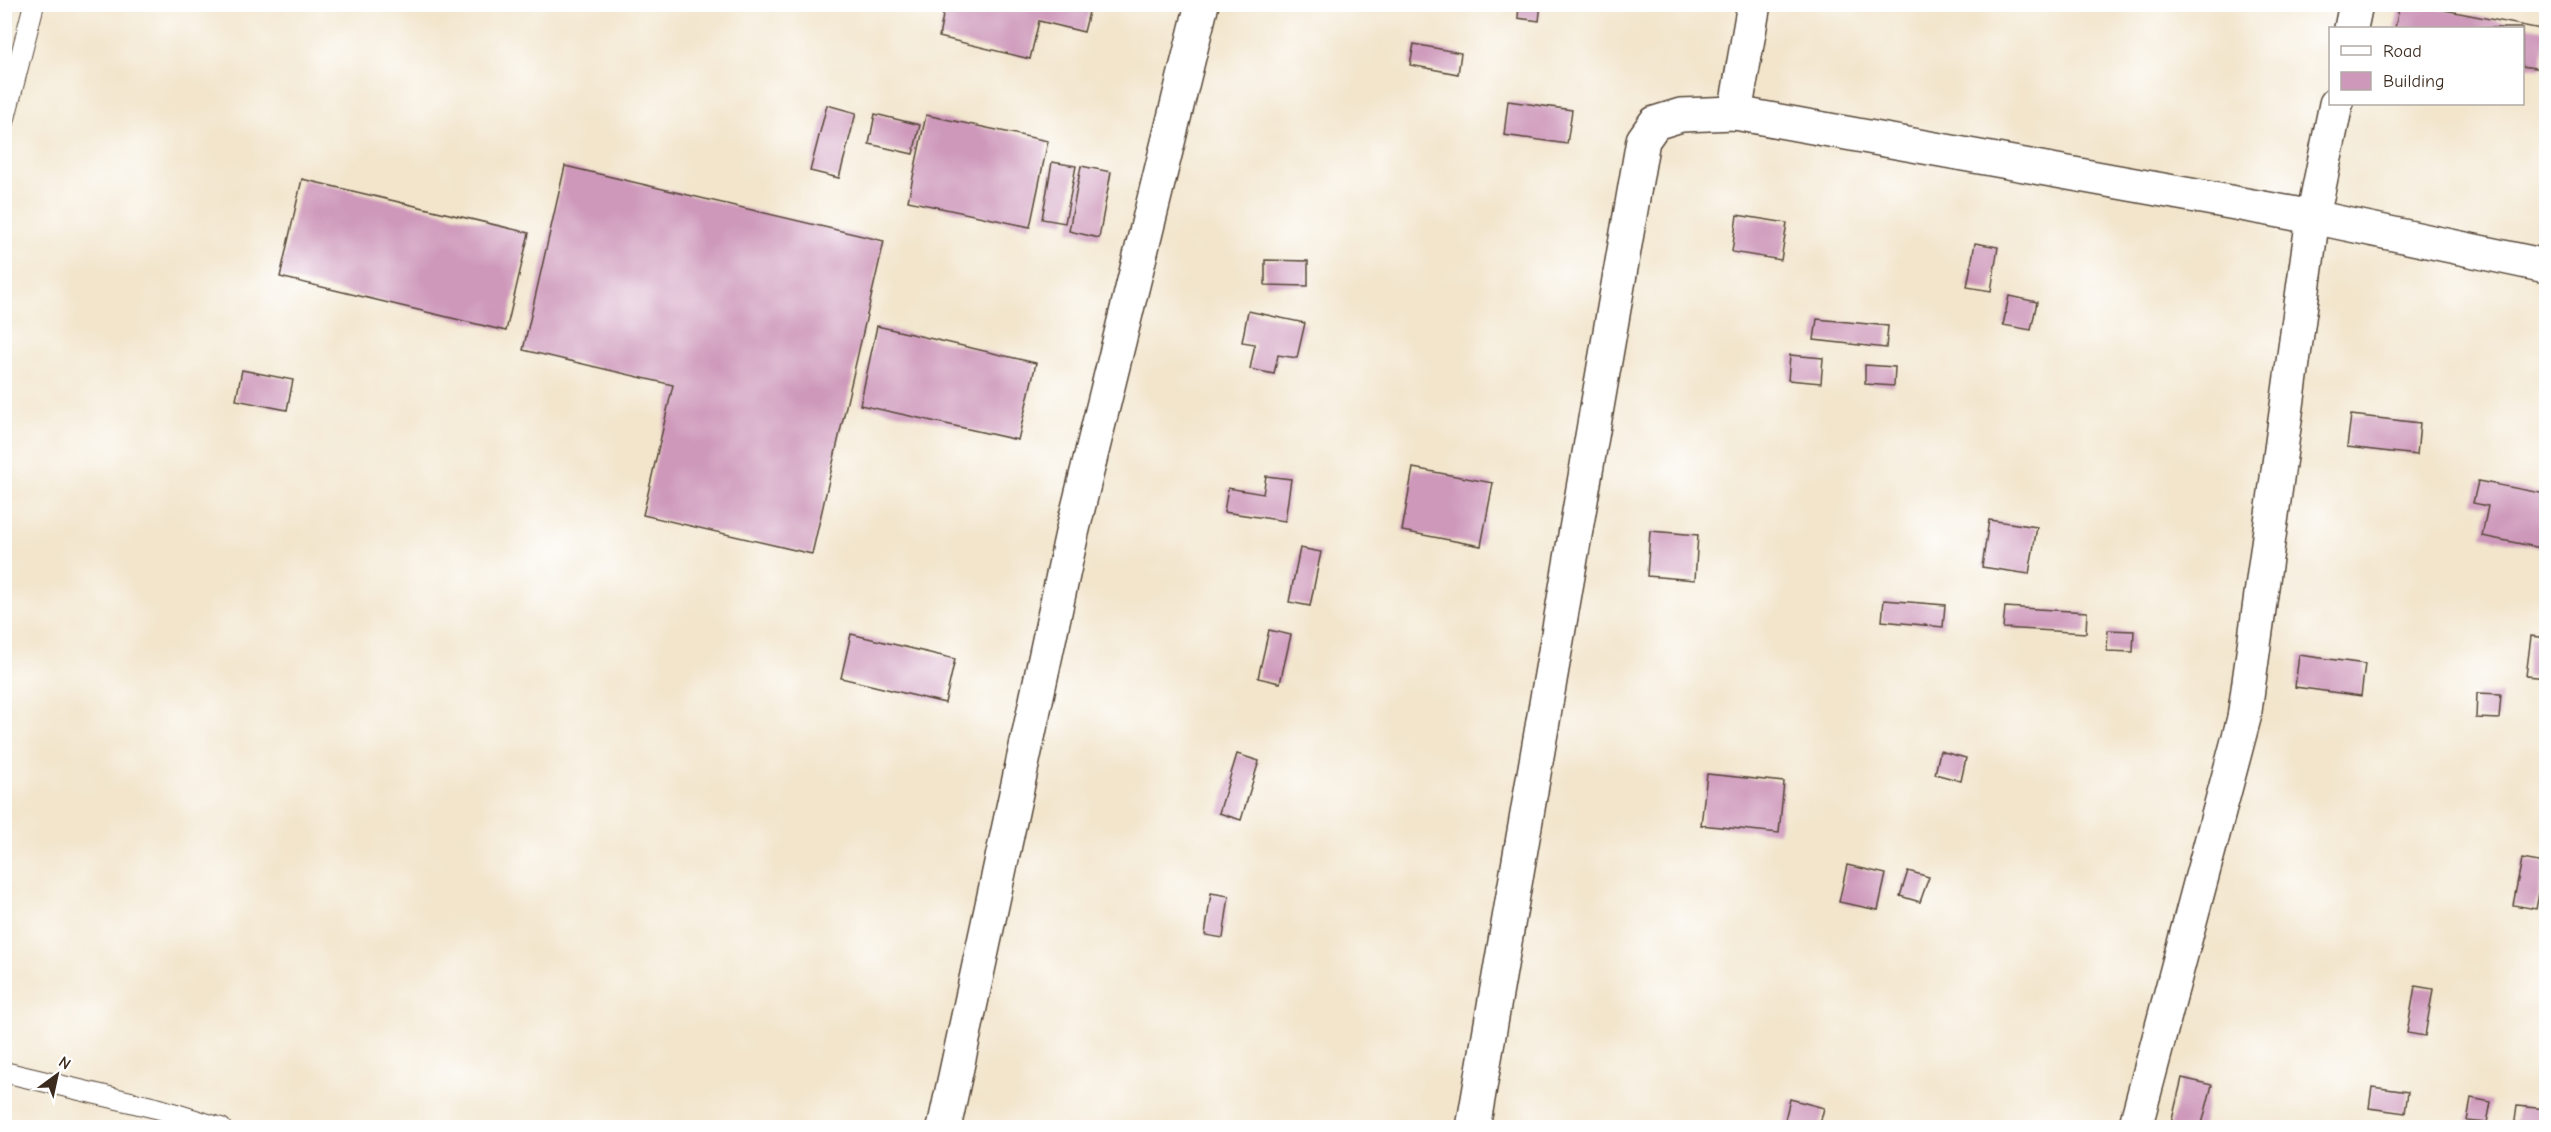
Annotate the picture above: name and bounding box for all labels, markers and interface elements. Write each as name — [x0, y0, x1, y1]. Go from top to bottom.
legend — [2329, 27, 2524, 105]
text: Road — [2383, 41, 2422, 62]
text: Building — [2383, 71, 2445, 92]
north arrow — [27, 1045, 87, 1105]
text: N — [55, 1053, 74, 1074]

